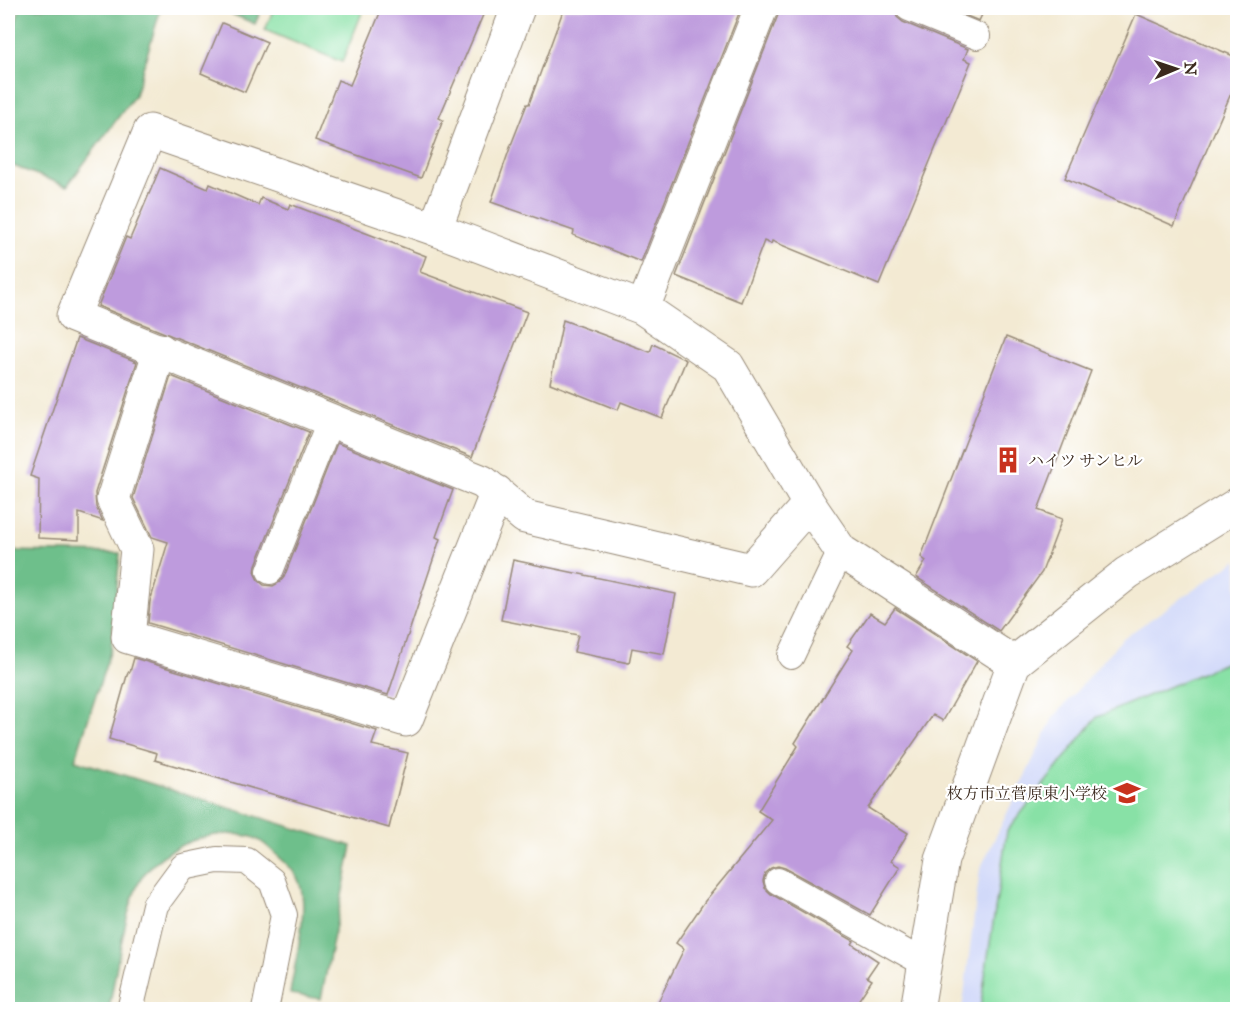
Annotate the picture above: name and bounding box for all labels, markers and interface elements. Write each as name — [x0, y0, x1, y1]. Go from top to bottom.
north arrow — [1146, 39, 1206, 99]
text: N — [1181, 61, 1200, 76]
building icon: ハイツ サンヒル — [993, 445, 1023, 475]
place label: ハイツ サンヒル — [1028, 451, 1143, 470]
school or university icon: 枚方市立菅原東小学校 — [1112, 778, 1142, 808]
place label: 枚方市立菅原東小学校 — [947, 784, 1107, 803]

